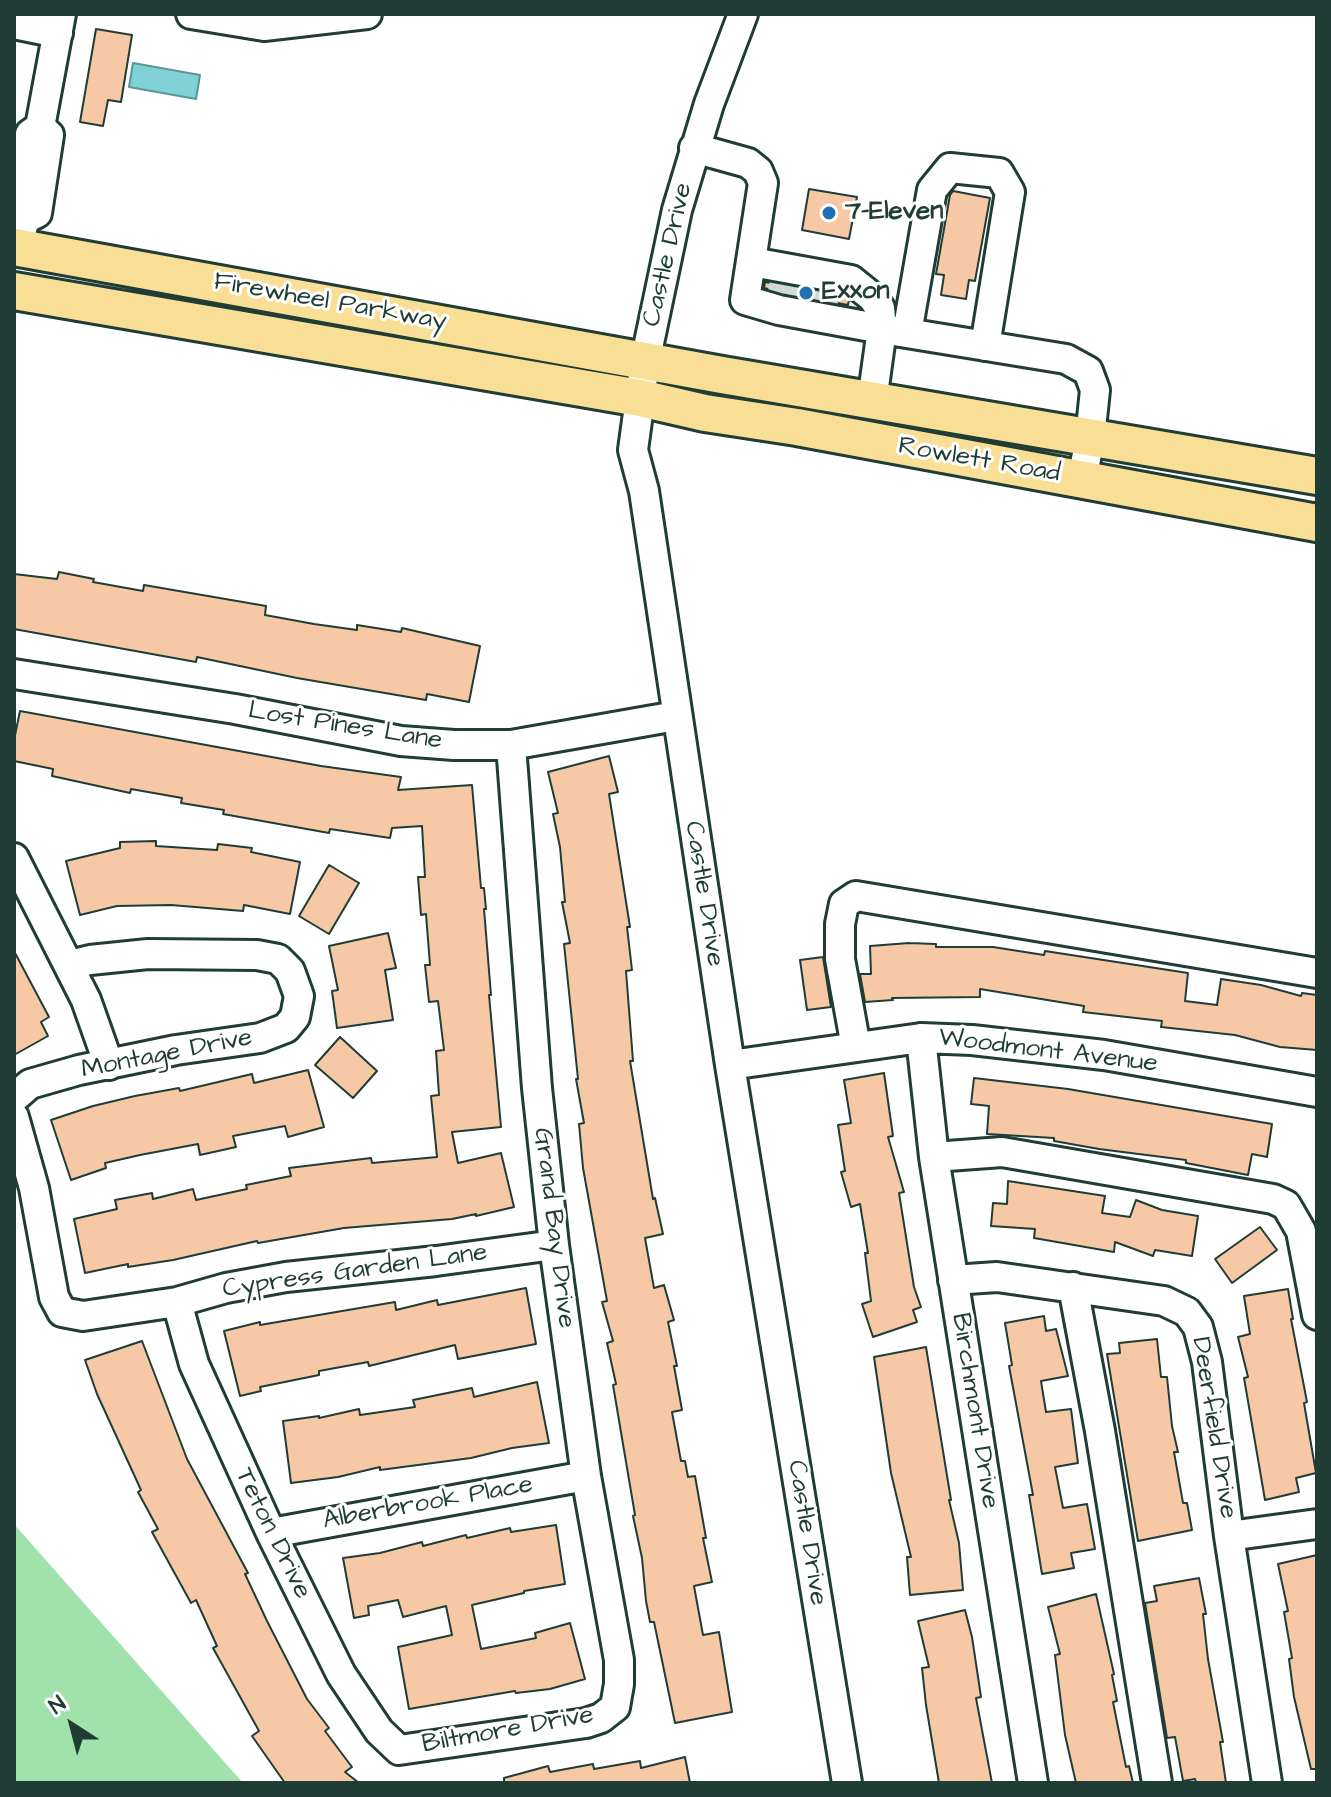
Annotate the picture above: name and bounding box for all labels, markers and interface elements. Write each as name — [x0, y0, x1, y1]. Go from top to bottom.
street label: Castle Drive — [637, 180, 701, 330]
place label: 7-Eleven — [845, 197, 943, 229]
marker: 7-Eleven — [820, 204, 838, 222]
street label: Firewheel Parkway — [211, 267, 449, 339]
place label: Exxon — [822, 277, 889, 309]
marker: Exxon — [797, 284, 815, 302]
street label: Rowlett Road — [896, 431, 1062, 491]
street label: Lost Pines Lane — [246, 696, 444, 758]
street label: Castle Drive — [676, 819, 730, 969]
street label: Montage Drive — [79, 1023, 255, 1087]
street label: Woodmont Avenue — [937, 1023, 1159, 1081]
street label: Grand Bay Drive — [525, 1126, 581, 1330]
street label: Cypress Garden Lane — [221, 1238, 489, 1306]
street label: Birchmont Drive — [943, 1311, 1005, 1511]
street label: Deerfield Drive — [1183, 1335, 1243, 1521]
street label: Castle Drive — [779, 1458, 833, 1608]
street label: Teton Drive — [227, 1464, 317, 1604]
street label: Alberbrook Place — [321, 1470, 535, 1538]
north arrow — [32, 1685, 112, 1765]
text: N — [43, 1689, 72, 1722]
street label: Biltmore Drive — [420, 1701, 596, 1761]

